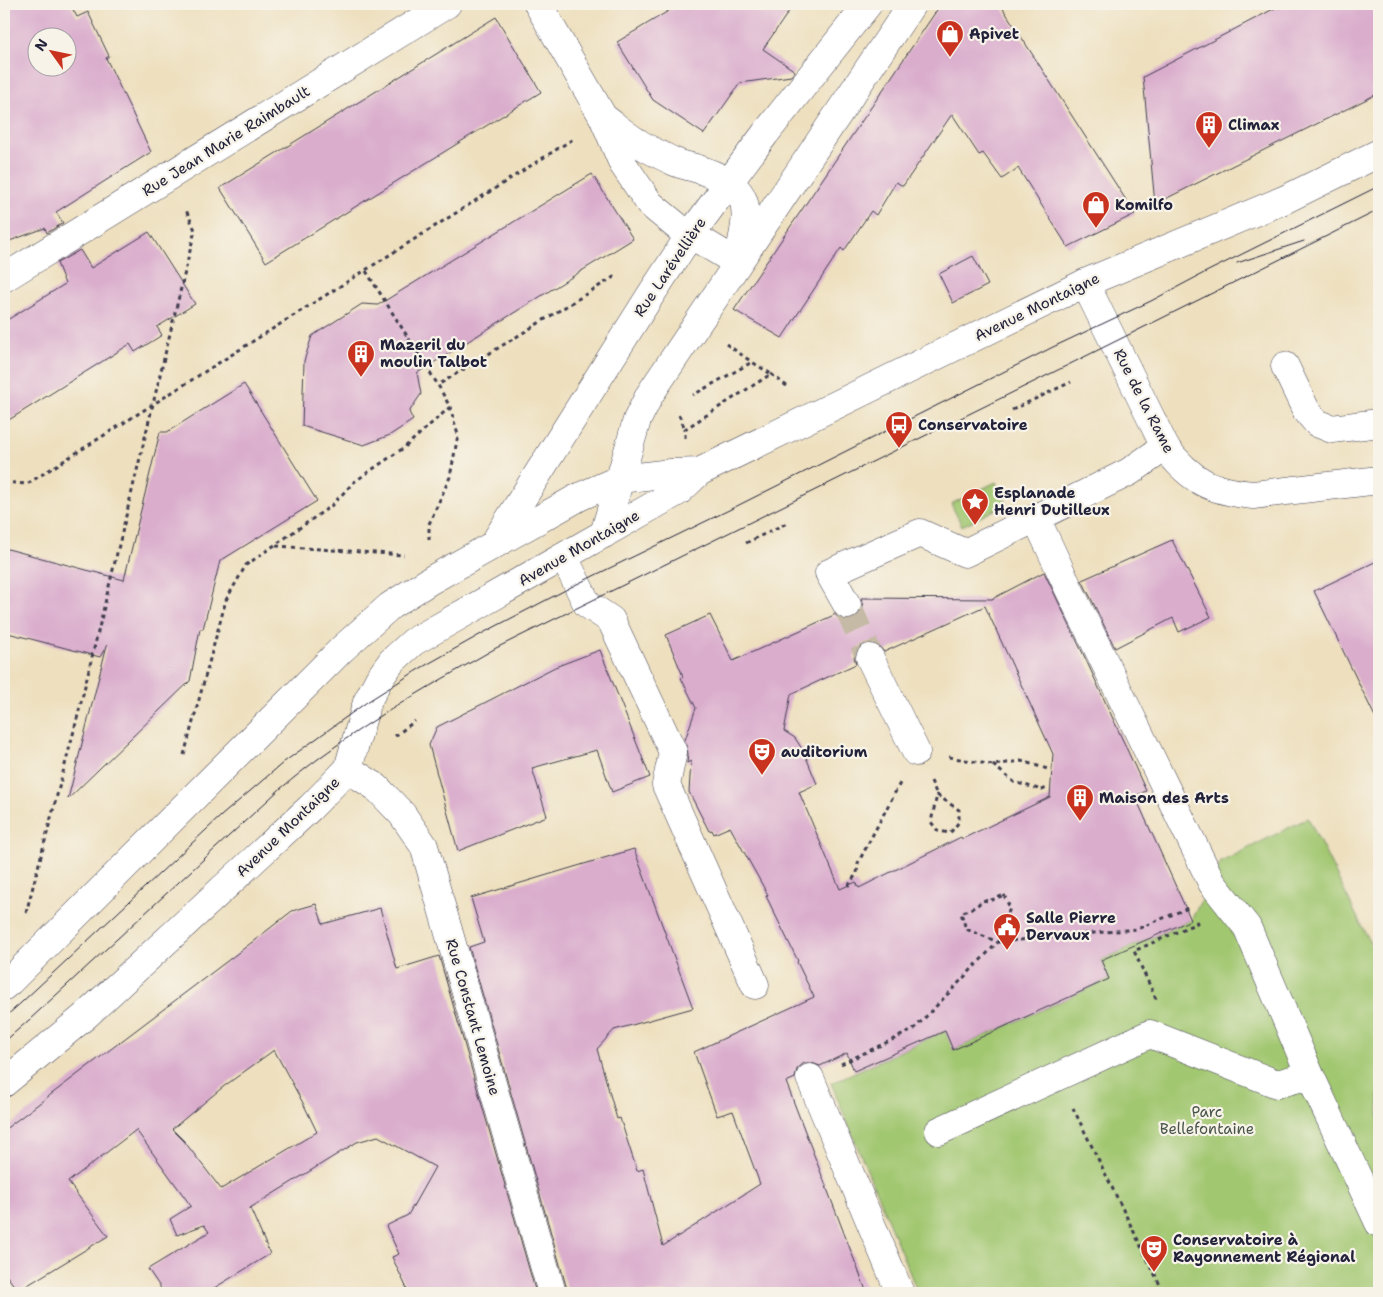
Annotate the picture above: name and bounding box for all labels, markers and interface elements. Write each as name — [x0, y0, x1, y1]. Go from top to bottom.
shop icon: Apivet — [935, 19, 965, 58]
place label: Apivet — [969, 24, 1019, 44]
north arrow — [28, 28, 78, 78]
text: N — [31, 35, 52, 54]
street label: Rue Jean Marie Raimbault — [138, 81, 314, 201]
building icon: Climax — [1194, 110, 1224, 149]
place label: Climax — [1228, 115, 1280, 135]
shop icon: Komilfo — [1081, 190, 1111, 229]
place label: Komilfo — [1115, 195, 1173, 215]
street label: Rue Larévellière — [629, 213, 711, 321]
street label: Avenue Montaigne — [971, 268, 1103, 346]
place label: Mazeril du moulin Talbot — [380, 335, 487, 372]
building icon: Mazeril du moulin Talbot — [346, 339, 376, 378]
street label: Rue de la Rame — [1109, 345, 1179, 457]
bus stop icon: Conservatoire — [884, 410, 914, 449]
place label: Conservatoire — [918, 415, 1028, 435]
place label: Esplanade Henri Dutilleux — [994, 483, 1110, 520]
place icon: Esplanade Henri Dutilleux — [960, 487, 990, 526]
street label: Avenue Montaigne — [515, 505, 643, 591]
theatre icon: auditorium — [747, 737, 777, 776]
place label: auditorium — [781, 742, 868, 762]
street label: Avenue Montaigne — [232, 772, 344, 882]
building icon: Maison des Arts — [1065, 783, 1095, 822]
place label: Maison des Arts — [1099, 788, 1229, 808]
place label: Salle Pierre Dervaux — [1026, 908, 1116, 945]
public building icon: Salle Pierre Dervaux — [992, 912, 1022, 951]
street label: Rue Constant Lemoine — [441, 936, 505, 1098]
park label: Parc Bellefontaine — [1160, 1102, 1254, 1139]
place label: Conservatoire à Rayonnement Régional — [1173, 1230, 1355, 1267]
theatre icon: Conservatoire à Rayonnement Régional — [1139, 1234, 1169, 1273]

